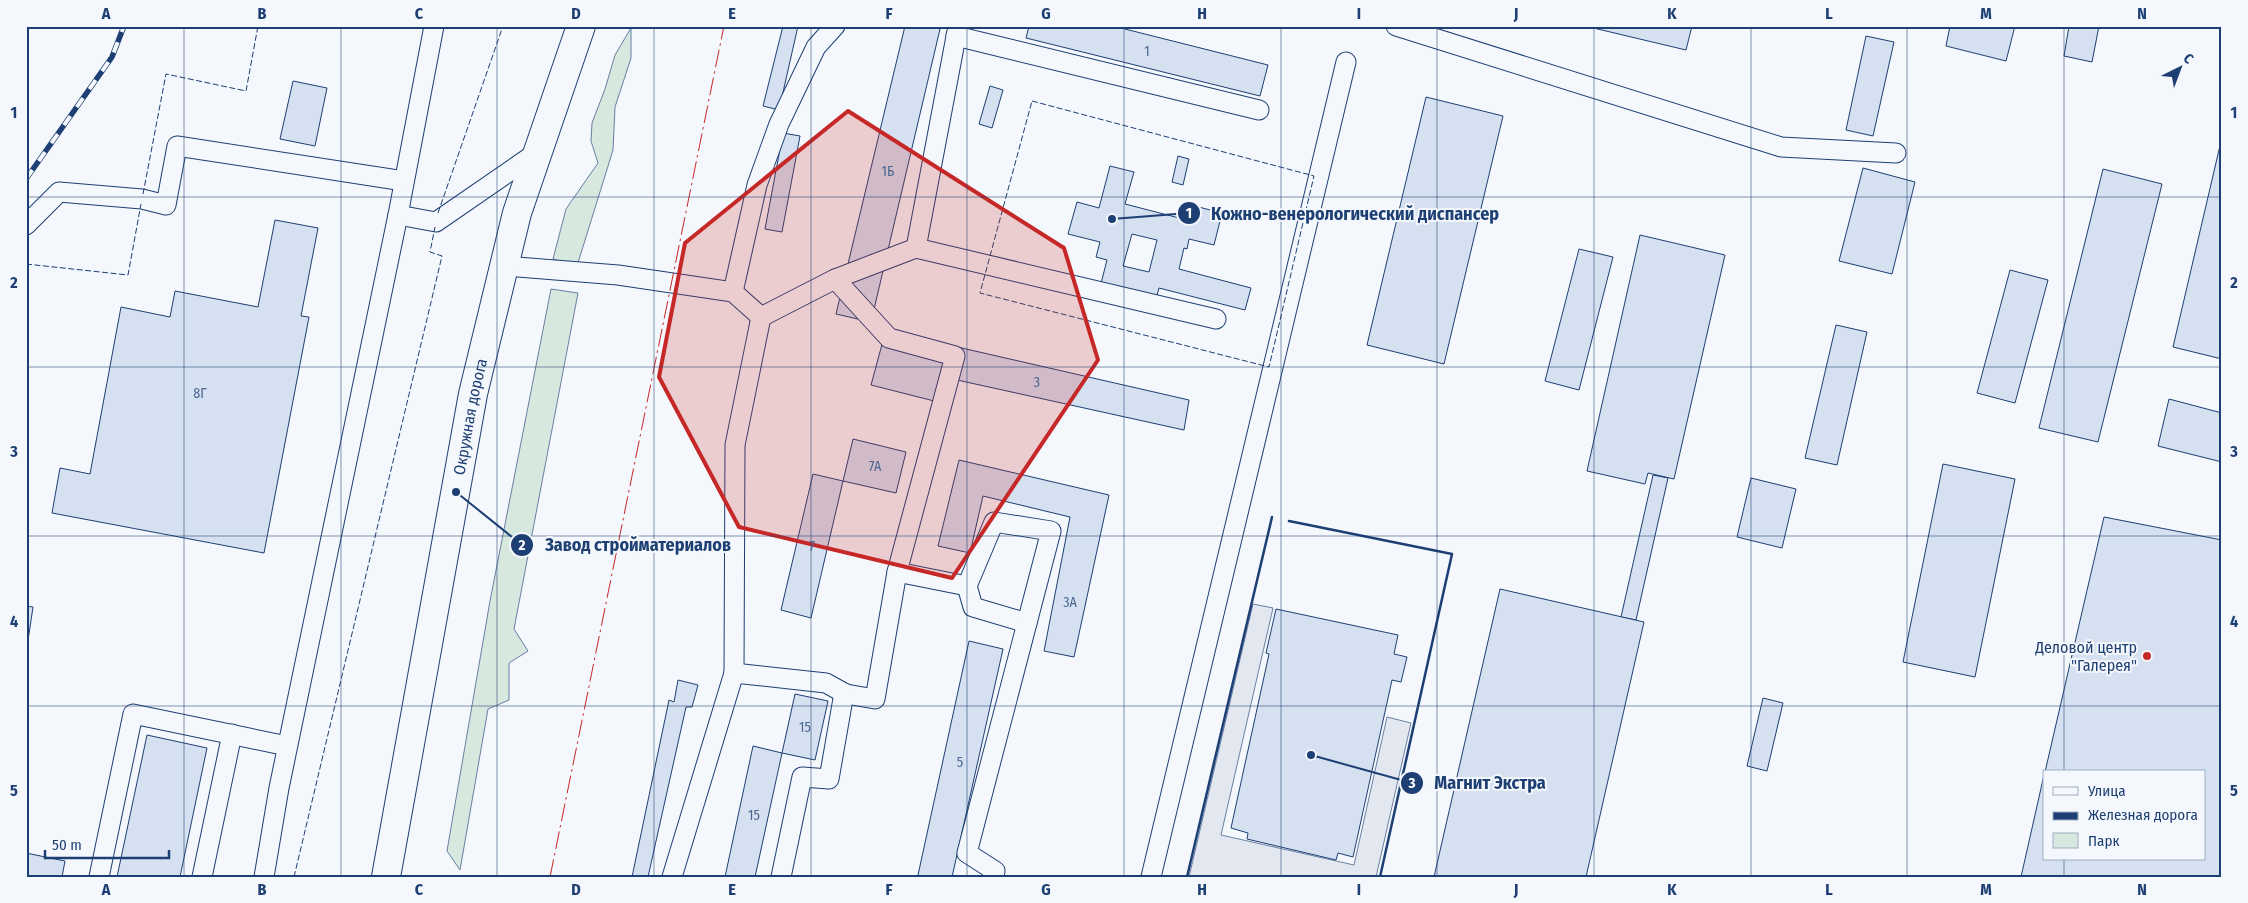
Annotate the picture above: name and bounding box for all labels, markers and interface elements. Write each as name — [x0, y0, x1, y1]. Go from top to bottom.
text: A — [101, 4, 111, 23]
text: B — [258, 4, 267, 23]
text: C — [415, 4, 424, 23]
text: D — [571, 4, 581, 23]
text: E — [728, 4, 736, 23]
text: F — [885, 4, 893, 23]
text: G — [1041, 4, 1051, 23]
text: H — [1197, 4, 1207, 23]
text: I — [1357, 4, 1361, 23]
text: J — [1513, 4, 1518, 23]
text: K — [1667, 4, 1677, 23]
text: L — [1825, 4, 1833, 23]
text: M — [1980, 4, 1992, 23]
text: N — [2137, 4, 2147, 23]
north arrow — [2156, 42, 2206, 92]
house number: 1 — [1144, 43, 1150, 60]
text: С — [2180, 50, 2197, 68]
text: 1 — [11, 103, 17, 122]
text: 1 — [2231, 103, 2237, 122]
house number: 1Б — [882, 163, 894, 180]
callout: Кожно-венерологический диспансер — [1176, 197, 1509, 230]
text: Кожно-венерологический диспансер — [1211, 203, 1499, 225]
text: 1 — [1186, 204, 1192, 222]
text: 2 — [9, 273, 18, 292]
text: 2 — [2229, 273, 2238, 292]
street label: Окружная дорога — [449, 356, 491, 476]
house number: 3 — [1034, 374, 1040, 391]
house number: 8Г — [193, 385, 207, 402]
text: 3 — [9, 442, 18, 461]
text: 3 — [2229, 442, 2238, 461]
house number: 7А — [869, 458, 882, 475]
callout: Завод стройматериалов — [510, 528, 741, 561]
text: Завод стройматериалов — [544, 534, 731, 556]
text: 2 — [518, 536, 526, 554]
house number: 7 — [809, 538, 815, 555]
house number: 3А — [1063, 594, 1077, 611]
text: 4 — [10, 612, 18, 631]
text: 4 — [2230, 612, 2238, 631]
place label: Деловой центр "Галерея" — [2034, 638, 2137, 675]
marker: Деловой центр "Галерея" — [2141, 650, 2153, 662]
house number: 15 — [799, 719, 811, 736]
house number: 5 — [957, 754, 963, 771]
callout: Магнит Экстра — [1399, 766, 1556, 799]
legend — [2043, 770, 2206, 860]
text: Магнит Экстра — [1434, 772, 1546, 794]
text: 3 — [1407, 774, 1416, 792]
text: 5 — [10, 781, 18, 800]
text: 5 — [2230, 781, 2238, 800]
text: Улица — [2087, 782, 2126, 800]
text: Железная дорога — [2088, 806, 2198, 824]
house number: 15 — [748, 807, 760, 824]
scale bar — [45, 828, 169, 860]
text: Парк — [2088, 832, 2119, 850]
text: 50 m — [52, 836, 82, 854]
text: A — [101, 880, 111, 899]
text: B — [258, 880, 267, 899]
text: C — [415, 880, 424, 899]
text: D — [571, 880, 581, 899]
text: E — [728, 880, 736, 899]
text: F — [885, 880, 893, 899]
text: G — [1041, 880, 1051, 899]
text: H — [1197, 880, 1207, 899]
text: I — [1357, 880, 1361, 899]
text: J — [1513, 880, 1518, 899]
text: K — [1667, 880, 1677, 899]
text: L — [1825, 880, 1833, 899]
text: M — [1980, 880, 1992, 899]
text: N — [2137, 880, 2147, 899]

